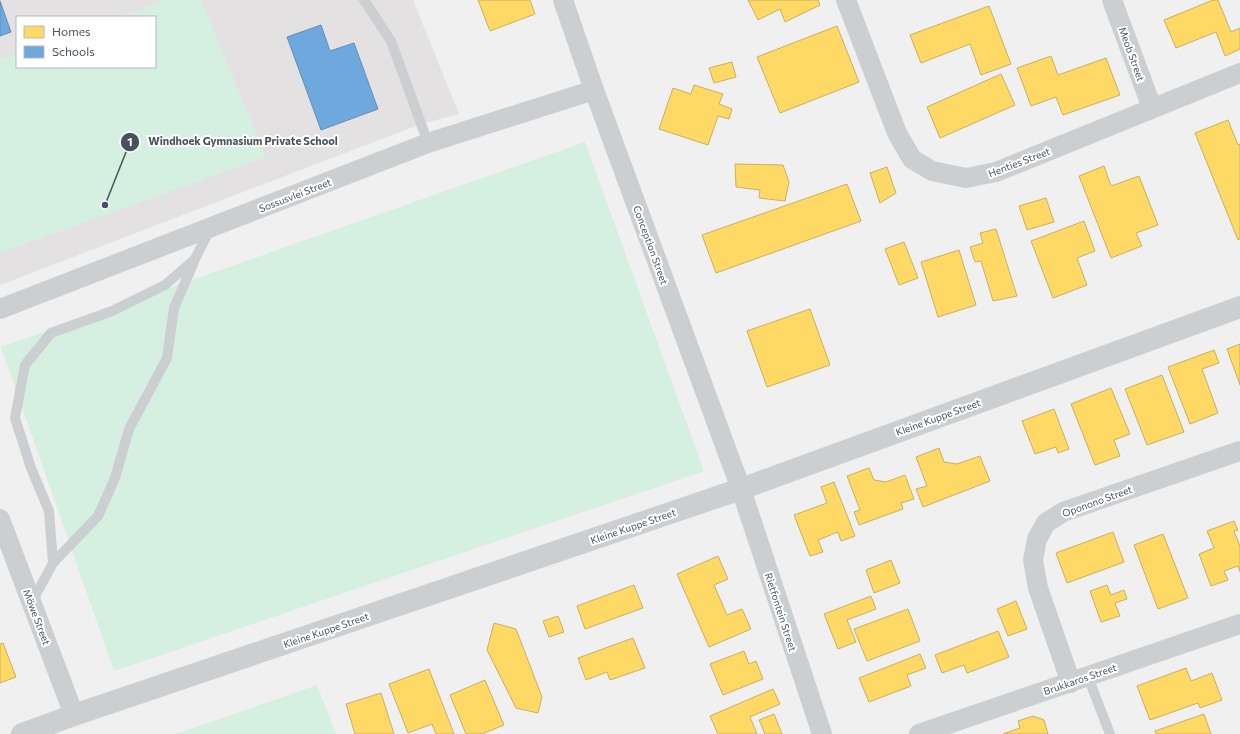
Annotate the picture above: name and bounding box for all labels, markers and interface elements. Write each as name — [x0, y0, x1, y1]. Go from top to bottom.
legend — [16, 16, 156, 68]
text: Homes — [52, 24, 90, 38]
street label: Meob Street — [1117, 25, 1147, 83]
text: Schools — [52, 44, 95, 58]
callout: Windhoek Gymnasium Private School — [120, 130, 346, 153]
text: 1 — [127, 134, 133, 148]
text: Windhoek Gymnasium Private School — [148, 134, 338, 147]
street label: Henties Street — [986, 145, 1052, 179]
street label: Sossusvlei Street — [257, 176, 333, 214]
street label: Conception Street — [631, 204, 671, 286]
street label: Kleine Kuppe Street — [894, 396, 982, 438]
street label: Oponono Street — [1060, 483, 1134, 519]
street label: Kleine Kuppe Street — [589, 506, 677, 546]
street label: Rietfontein Street — [763, 571, 799, 653]
street label: Möwe Street — [21, 587, 53, 647]
street label: Kleine Kuppe Street — [282, 610, 370, 650]
street label: Brukkaros Street — [1042, 661, 1118, 697]

